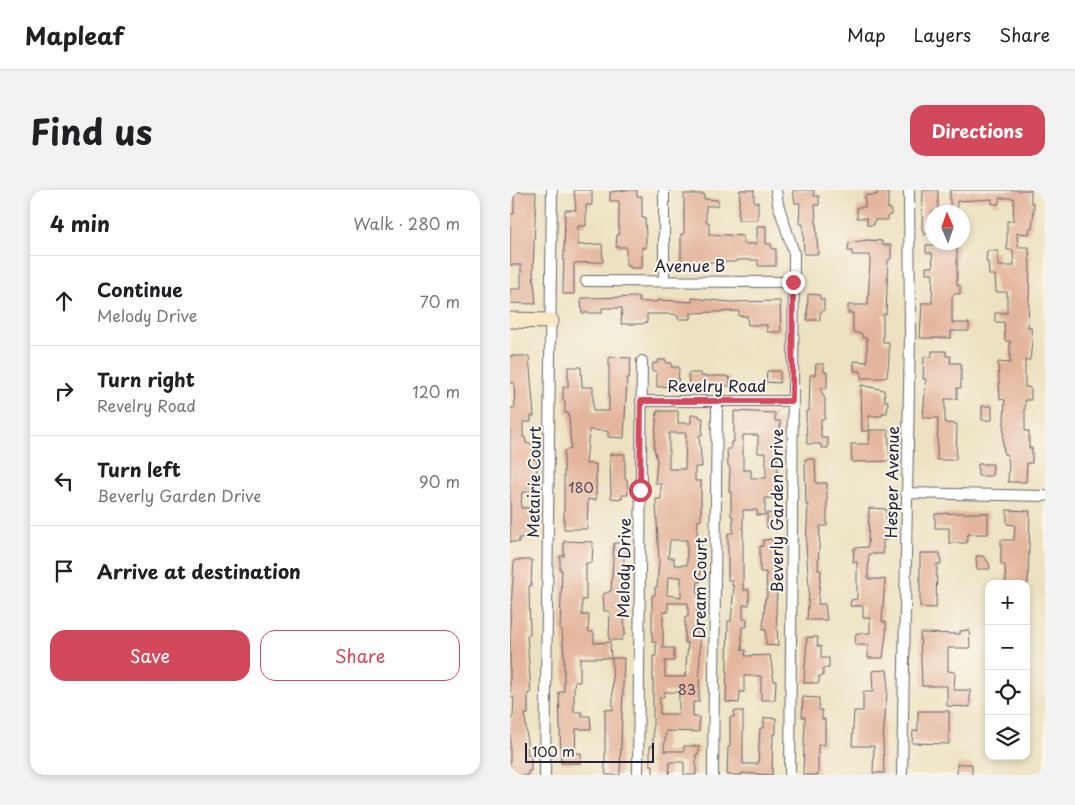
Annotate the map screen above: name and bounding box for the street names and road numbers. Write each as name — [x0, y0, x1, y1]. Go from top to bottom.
street label: Avenue B — [655, 253, 725, 277]
street label: Revelry Road — [668, 373, 766, 397]
street label: Metairie Court — [520, 425, 546, 538]
street label: Hesper Avenue — [878, 425, 904, 538]
street label: Beverly Garden Drive — [764, 429, 788, 593]
street label: Melody Drive — [610, 518, 636, 618]
street label: Dream Court — [686, 537, 712, 639]

